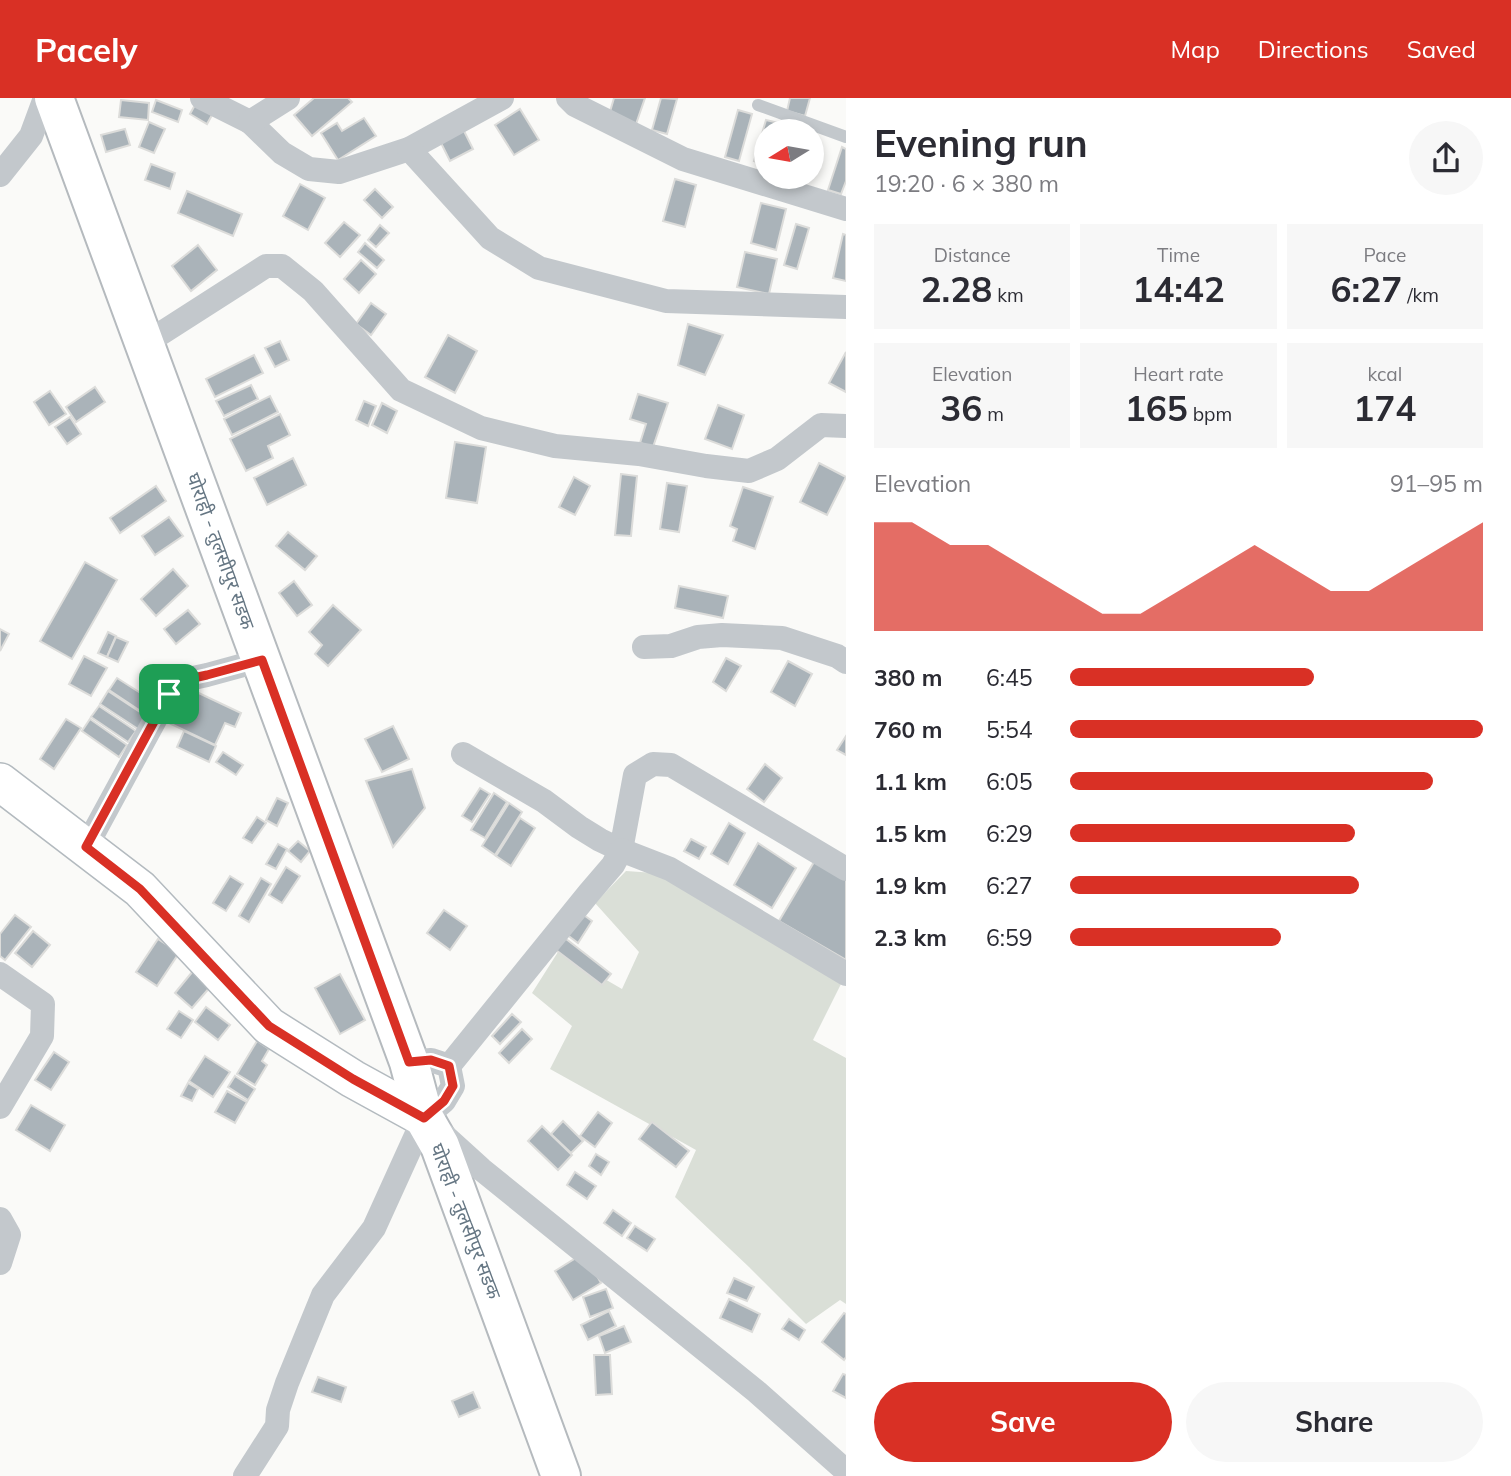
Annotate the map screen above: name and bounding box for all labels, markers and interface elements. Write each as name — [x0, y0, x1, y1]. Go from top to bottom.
text: Pacely — [35, 29, 138, 70]
text: Map — [1170, 34, 1220, 64]
text: Directions — [1258, 34, 1369, 64]
text: Saved — [1407, 34, 1476, 64]
north arrow — [754, 119, 824, 189]
map controls — [754, 119, 824, 189]
text: Evening run — [874, 119, 1088, 167]
button: share — [1409, 121, 1483, 195]
text: 19:20 · 6 × 380 m — [874, 169, 1059, 198]
text: Distance — [934, 243, 1011, 267]
text: Time — [1157, 243, 1200, 267]
text: Pace — [1363, 243, 1406, 267]
text: 2.28 — [921, 267, 992, 311]
text: 14:42 — [1132, 267, 1225, 311]
text: 6:27 — [1331, 267, 1402, 311]
text: km — [992, 283, 1024, 307]
text: /km — [1402, 283, 1439, 307]
text: Elevation — [932, 362, 1012, 386]
text: Heart rate — [1133, 362, 1224, 386]
text: kcal — [1367, 362, 1402, 386]
text: 36 — [940, 386, 982, 430]
text: 165 — [1125, 386, 1188, 430]
text: 174 — [1353, 386, 1416, 430]
text: m — [982, 402, 1004, 426]
text: bpm — [1188, 402, 1232, 426]
text: Elevation — [874, 469, 971, 498]
text: 91–95 m — [1390, 469, 1483, 498]
street label: घोराही - तुलसीपुर सडक — [181, 470, 261, 633]
text: 380 m — [874, 663, 942, 692]
text: 6:45 — [986, 663, 1033, 692]
pin — [139, 664, 199, 724]
icon: arrive — [150, 675, 188, 713]
text: 760 m — [874, 715, 942, 744]
text: 5:54 — [986, 715, 1033, 744]
text: 1.1 km — [874, 767, 947, 796]
text: 6:05 — [986, 767, 1033, 796]
text: 1.5 km — [874, 819, 947, 848]
text: 6:29 — [986, 819, 1033, 848]
text: 1.9 km — [874, 871, 947, 900]
text: 6:27 — [986, 871, 1033, 900]
text: 2.3 km — [874, 923, 947, 952]
text: 6:59 — [986, 923, 1033, 952]
street label: घोराही - तुलसीपुर सडक — [424, 1140, 507, 1303]
button: Save — [874, 1382, 1172, 1462]
button: Share — [1186, 1382, 1483, 1462]

